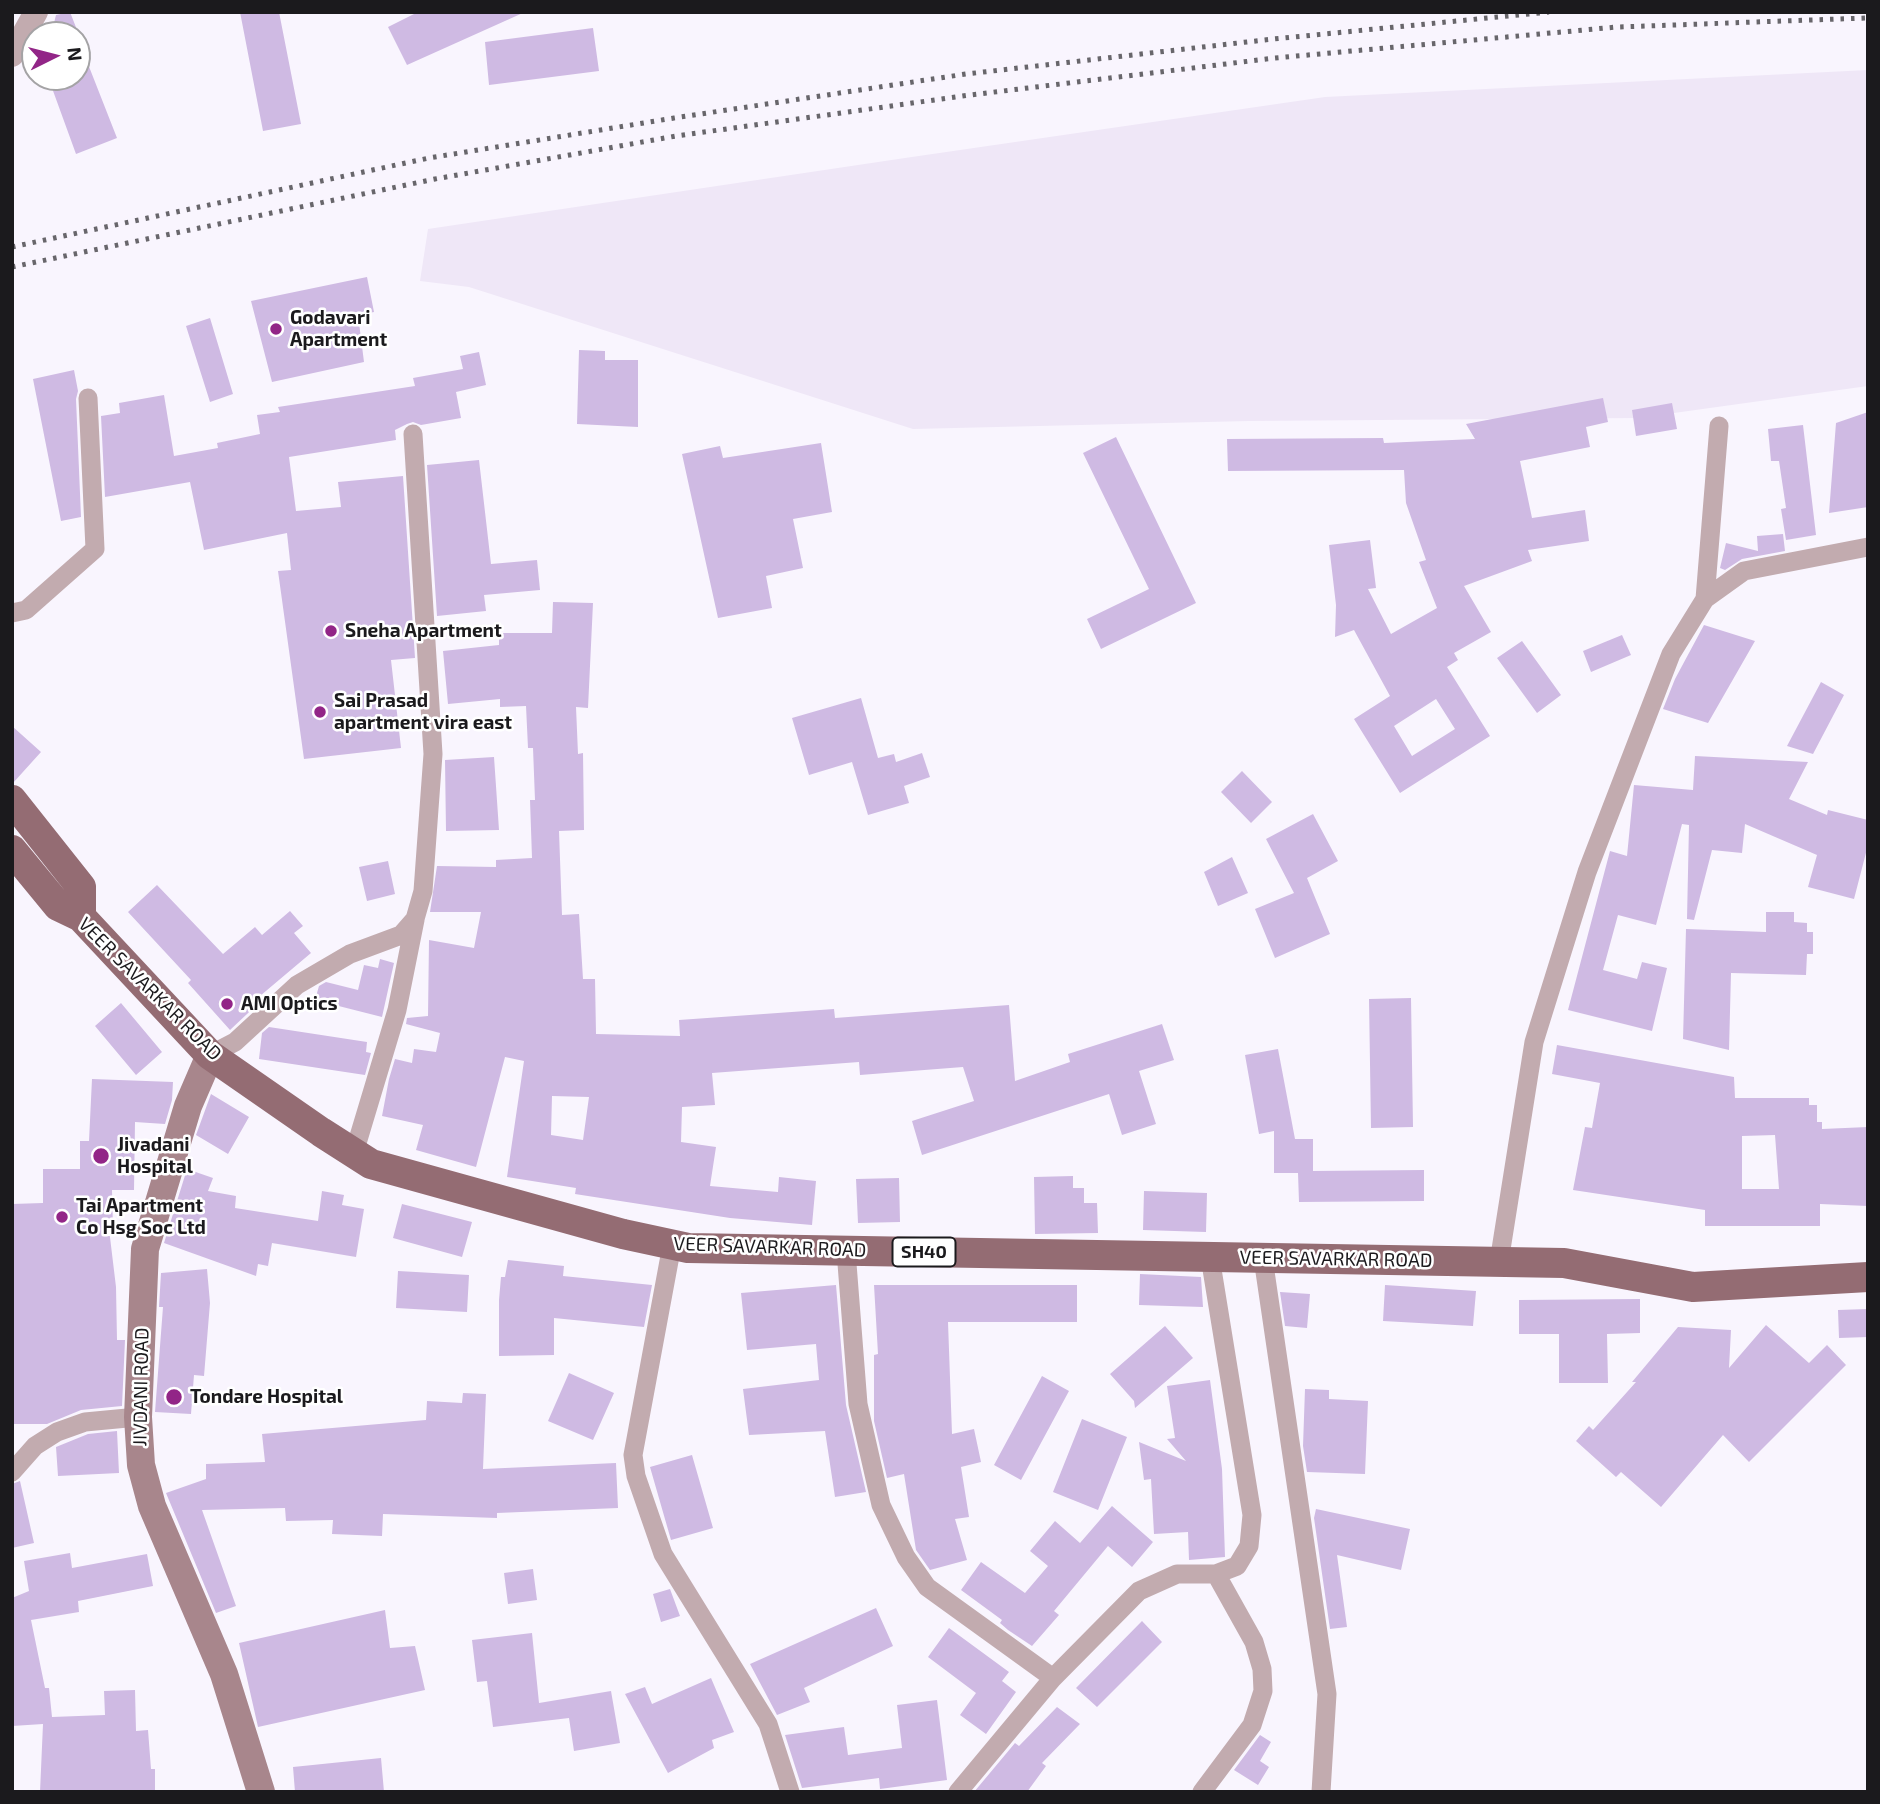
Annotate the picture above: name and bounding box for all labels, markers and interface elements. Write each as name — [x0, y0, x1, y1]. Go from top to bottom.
north arrow — [21, 21, 91, 91]
text: N — [63, 46, 88, 62]
place label: Godavari Apartment — [290, 307, 387, 351]
marker: Godavari Apartment — [268, 321, 284, 337]
place label: Sneha Apartment — [345, 620, 502, 642]
marker: Sneha Apartment — [323, 623, 339, 639]
place label: Sai Prasad apartment vira east — [334, 690, 512, 734]
marker: Sai Prasad apartment vira east — [312, 704, 328, 720]
street label: VEER SAVARKAR ROAD — [74, 913, 226, 1065]
place label: AMI Optics — [241, 993, 338, 1015]
marker: AMI Optics — [219, 996, 235, 1012]
place label: Jivadani Hospital — [117, 1134, 193, 1178]
marker: Jivadani Hospital — [91, 1146, 111, 1166]
place label: Tai Apartment Co Hsg Soc Ltd — [76, 1195, 206, 1239]
marker: Tai Apartment Co Hsg Soc Ltd — [54, 1209, 70, 1225]
street label: VEER SAVARKAR ROAD — [673, 1232, 867, 1262]
road number: SH40 — [892, 1238, 956, 1266]
street label: VEER SAVARKAR ROAD — [1239, 1246, 1433, 1272]
street label: JIVDANI ROAD — [129, 1327, 153, 1447]
place label: Tondare Hospital — [190, 1386, 343, 1408]
marker: Tondare Hospital — [164, 1387, 184, 1407]

